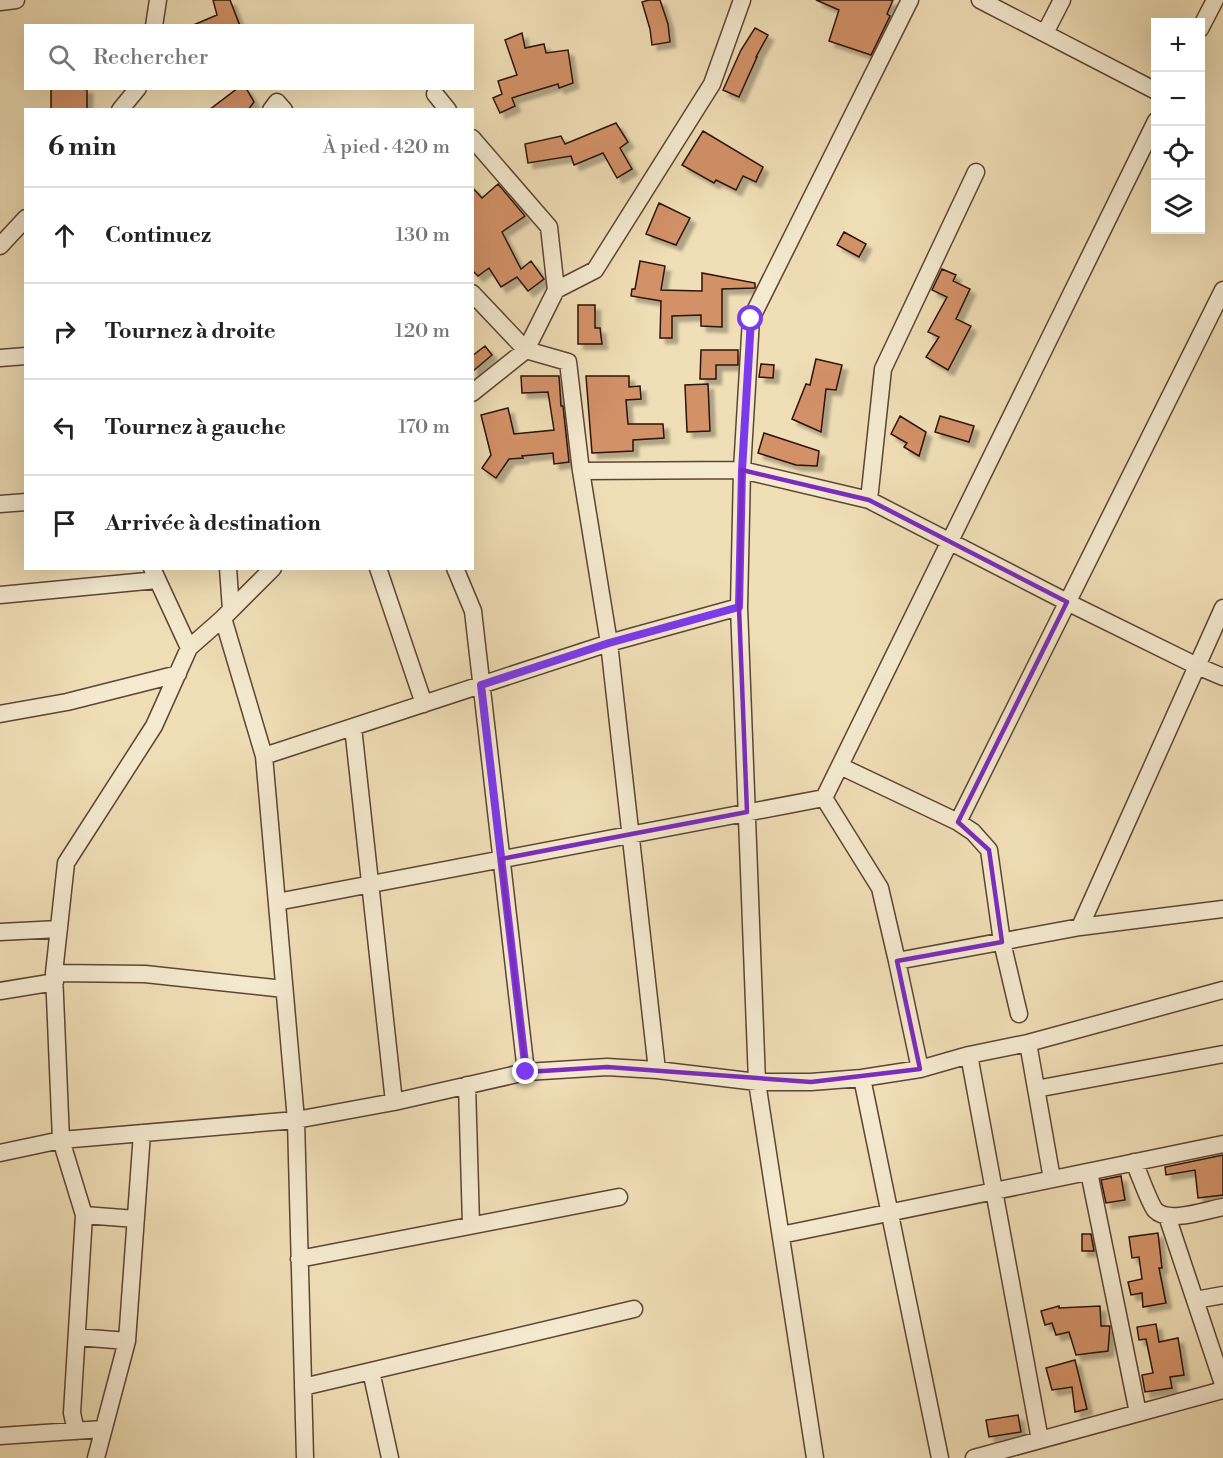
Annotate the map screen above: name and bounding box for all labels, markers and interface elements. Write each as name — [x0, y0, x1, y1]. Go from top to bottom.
map controls — [1151, 18, 1205, 234]
button: + — [1151, 18, 1205, 72]
search box — [24, 24, 474, 90]
icon: search — [45, 41, 78, 74]
text: Rechercher — [93, 44, 208, 71]
button: − — [1151, 72, 1205, 126]
button: locate — [1151, 126, 1205, 180]
text: 6 min — [48, 131, 116, 163]
text: À pied · 420 m — [323, 135, 450, 160]
button: layers — [1151, 180, 1205, 234]
icon: ahead — [48, 219, 81, 252]
text: Continuez — [105, 222, 211, 249]
text: 130 m — [395, 223, 450, 248]
route start — [737, 305, 763, 331]
icon: right — [48, 315, 81, 348]
text: Tournez à droite — [105, 318, 276, 345]
text: 120 m — [395, 319, 450, 344]
icon: left — [48, 411, 81, 444]
text: Tournez à gauche — [105, 414, 286, 441]
text: 170 m — [398, 415, 450, 440]
icon: arrive — [48, 507, 81, 540]
text: Arrivée à destination — [105, 510, 321, 537]
route end — [512, 1058, 538, 1084]

